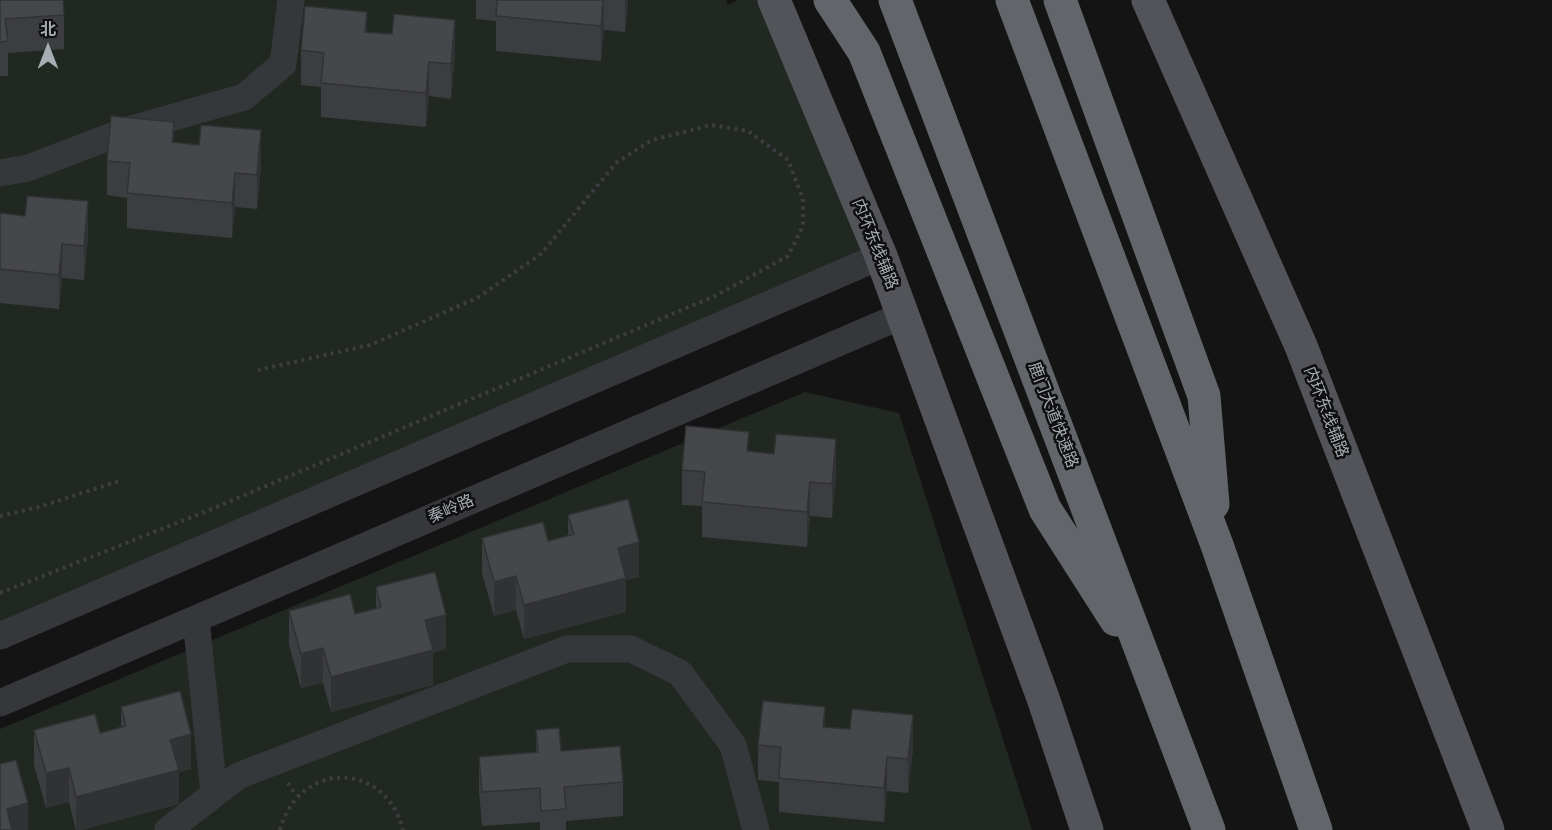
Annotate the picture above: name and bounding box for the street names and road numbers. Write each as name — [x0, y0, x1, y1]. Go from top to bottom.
street label: 内环东线辅路 — [848, 196, 902, 292]
street label: 鹿门大道快速路 — [1024, 359, 1082, 471]
street label: 内环东线辅路 — [1300, 364, 1352, 460]
street label: 秦岭路 — [425, 491, 477, 527]

